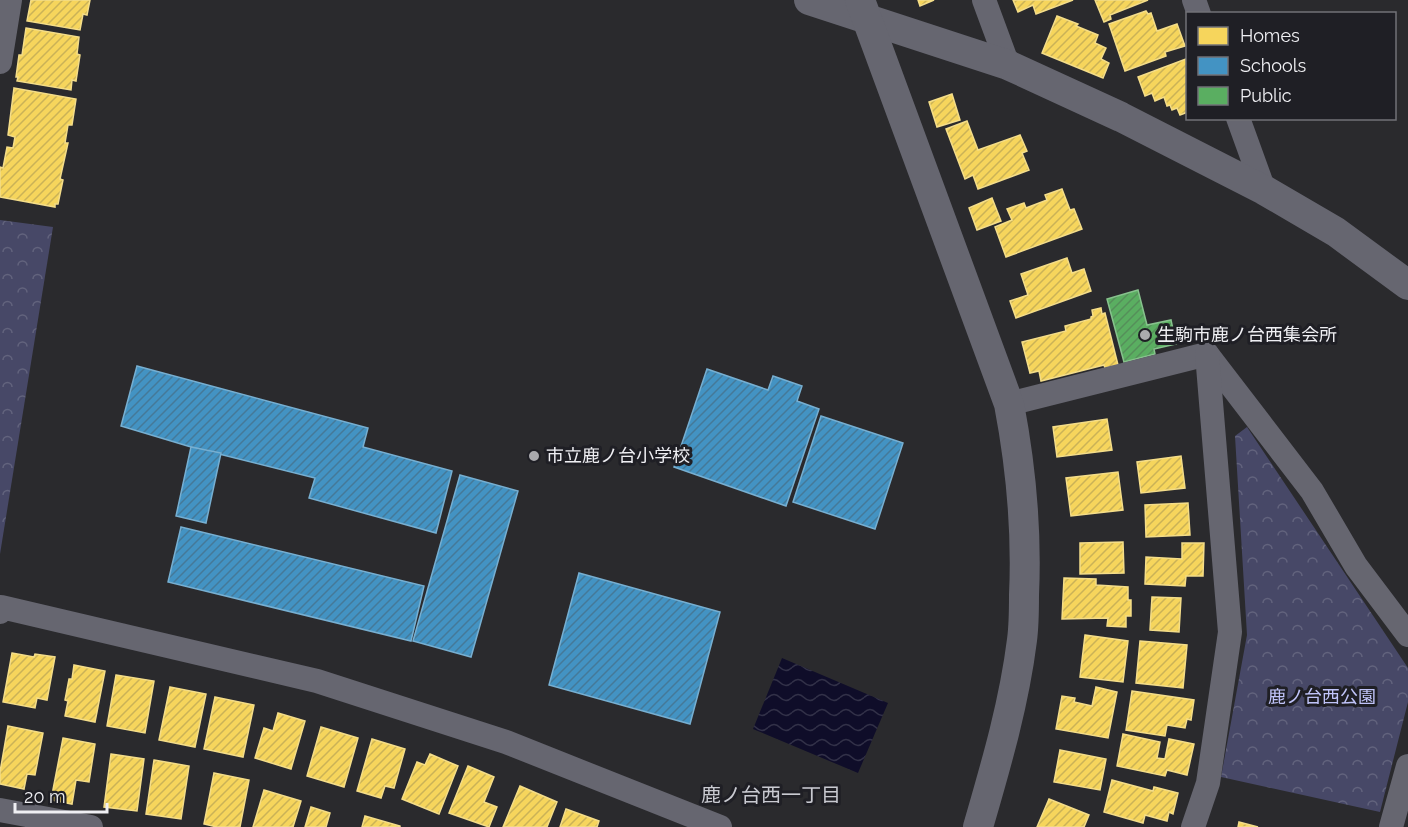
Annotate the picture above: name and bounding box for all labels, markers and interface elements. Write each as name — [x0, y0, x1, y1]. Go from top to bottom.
legend — [1186, 12, 1396, 120]
text: Homes — [1240, 25, 1300, 46]
text: Schools — [1240, 55, 1307, 76]
text: Public — [1240, 85, 1292, 106]
place label: 生駒市鹿ノ台西集会所 — [1157, 324, 1337, 345]
marker: 生駒市鹿ノ台西集会所 — [1138, 328, 1152, 342]
place label: 市立鹿ノ台小学校 — [546, 445, 690, 466]
marker: 市立鹿ノ台小学校 — [527, 449, 541, 463]
park label: 鹿ノ台西公園 — [1268, 686, 1376, 707]
scale bar — [15, 776, 106, 814]
district label: 鹿ノ台西一丁目 — [701, 783, 841, 807]
text: 20 m — [24, 786, 66, 807]

